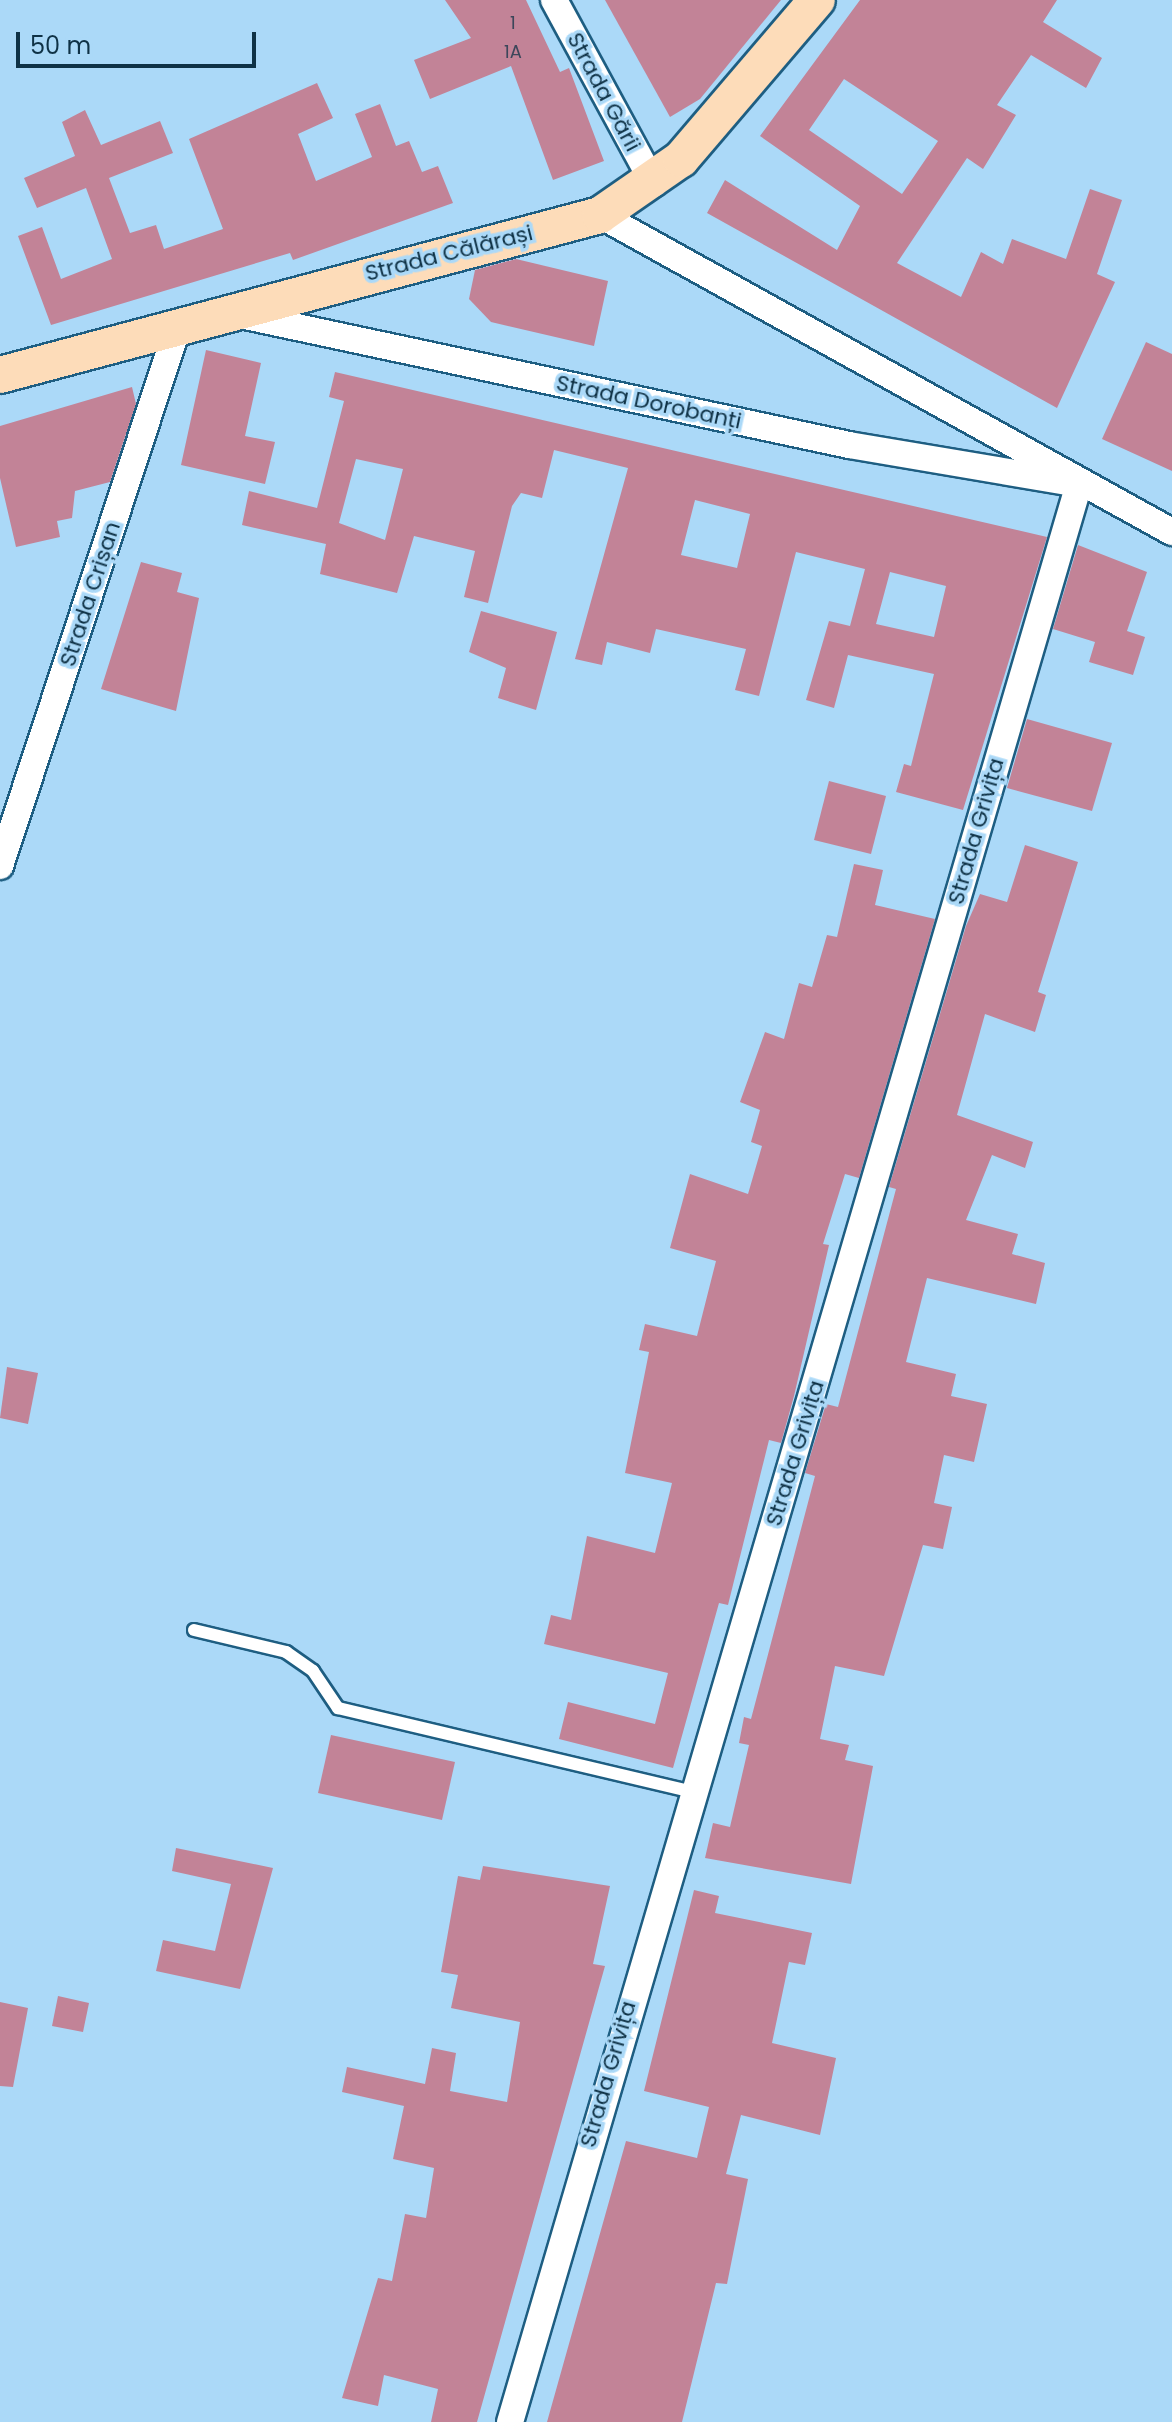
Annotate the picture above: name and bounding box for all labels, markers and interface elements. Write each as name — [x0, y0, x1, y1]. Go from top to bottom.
house number: 1 — [510, 12, 516, 34]
scale bar — [20, 16, 260, 66]
street label: Strada Gării — [562, 28, 646, 156]
text: 50 m — [30, 29, 91, 62]
house number: 1A — [504, 41, 522, 63]
street label: Strada Călărași — [362, 219, 536, 287]
street label: Strada Dorobanți — [554, 369, 744, 435]
street label: Strada Crișan — [54, 518, 126, 670]
street label: Strada Grivița — [943, 755, 1009, 907]
street label: Strada Grivița — [760, 1377, 830, 1529]
street label: Strada Grivița — [575, 1998, 641, 2150]

